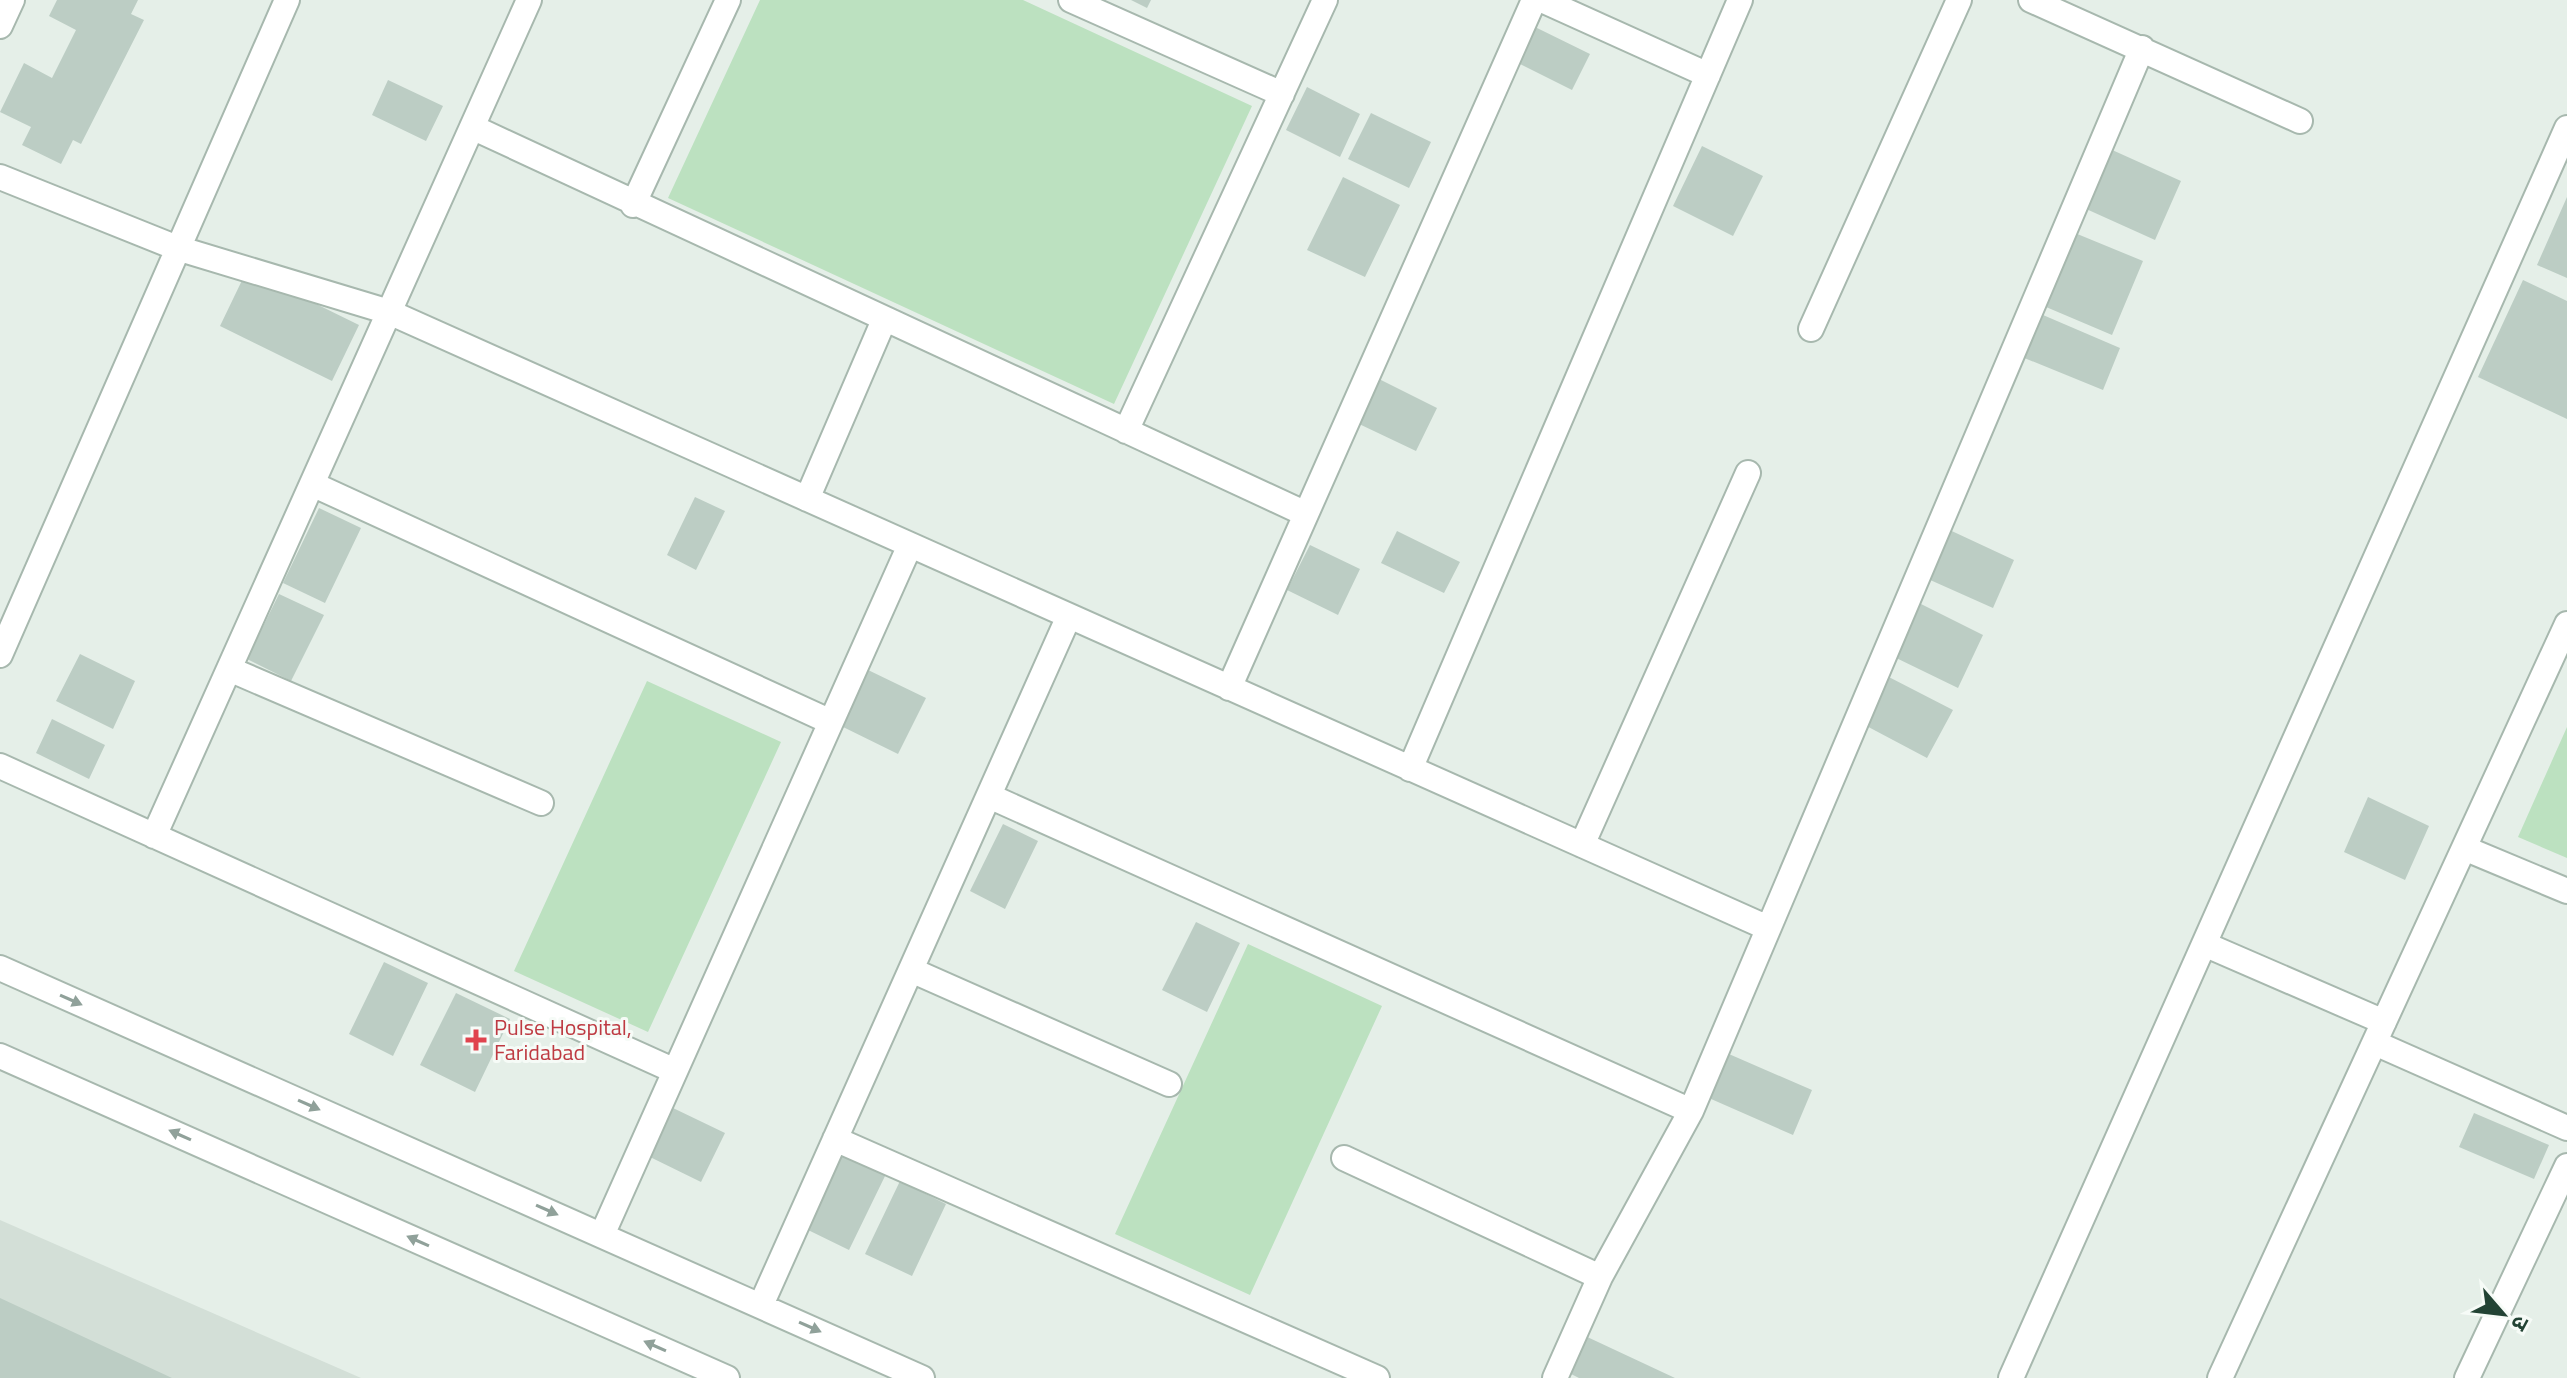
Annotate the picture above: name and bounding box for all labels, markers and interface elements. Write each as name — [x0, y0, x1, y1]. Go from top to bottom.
one-way arrow — [60, 993, 83, 1006]
place label: Pulse Hospital, Faridabad — [494, 1010, 632, 1069]
marker: Pulse Hospital, Faridabad — [465, 1029, 487, 1051]
one-way arrow — [297, 1098, 321, 1112]
one-way arrow — [168, 1129, 192, 1142]
one-way arrow — [535, 1204, 559, 1217]
one-way arrow — [406, 1234, 430, 1248]
north arrow — [2463, 1274, 2543, 1354]
text: उ — [2502, 1310, 2539, 1338]
one-way arrow — [798, 1320, 822, 1334]
one-way arrow — [644, 1340, 667, 1353]

